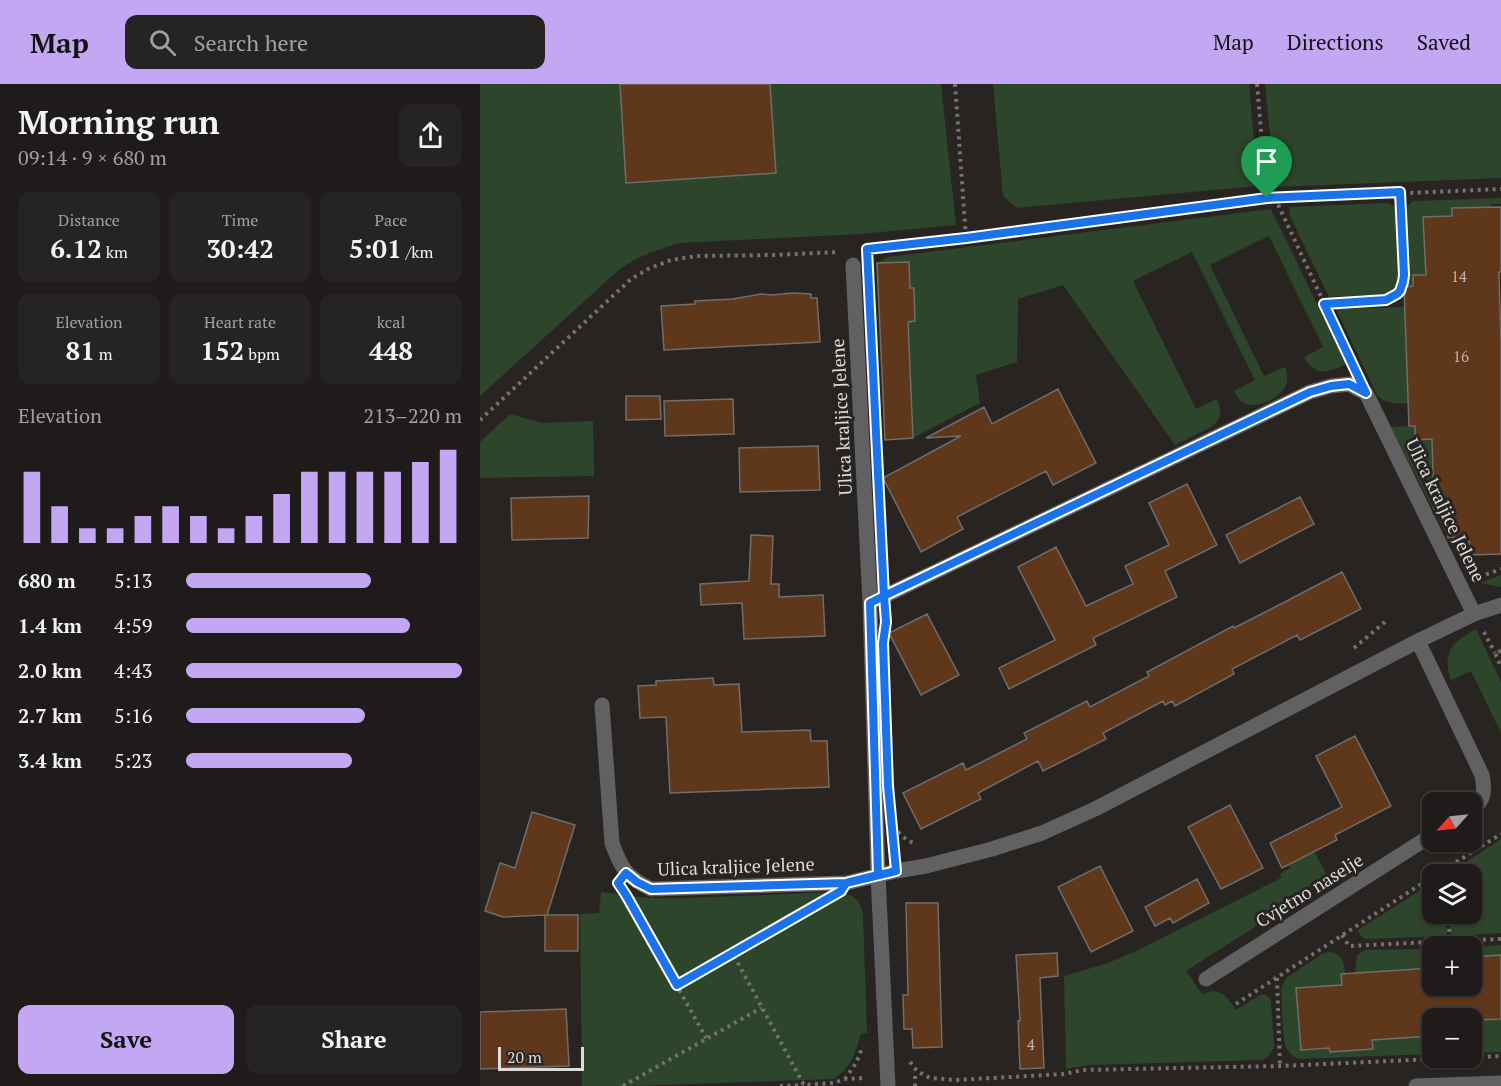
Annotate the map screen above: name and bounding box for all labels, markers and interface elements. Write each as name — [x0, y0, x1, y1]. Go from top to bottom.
search box — [125, 15, 545, 69]
text: Map — [30, 24, 89, 61]
icon: search — [146, 26, 179, 59]
text: Search here — [194, 28, 308, 57]
text: Map — [1213, 28, 1254, 56]
text: Directions — [1287, 28, 1384, 56]
text: Saved — [1417, 28, 1471, 56]
text: Morning run — [18, 100, 220, 143]
button: share — [399, 104, 462, 167]
pin — [1241, 136, 1292, 198]
text: 09:14 · 9 × 680 m — [18, 144, 167, 171]
icon: arrive — [1250, 145, 1283, 178]
text: Distance — [58, 209, 120, 231]
text: Time — [222, 209, 258, 231]
text: Pace — [375, 209, 407, 231]
text: 6.12 — [50, 231, 102, 265]
text: 30:42 — [206, 231, 274, 265]
text: 5:01 — [349, 231, 402, 265]
text: km — [102, 241, 128, 263]
text: /km — [402, 241, 433, 263]
house number: 14 — [1451, 266, 1467, 286]
text: Elevation — [55, 311, 123, 333]
text: Heart rate — [204, 311, 276, 333]
text: kcal — [377, 311, 405, 333]
text: 81 — [65, 333, 95, 367]
text: 152 — [200, 333, 244, 367]
text: 448 — [369, 333, 413, 367]
street label: Ulica kraljice Jelene — [825, 338, 857, 496]
text: m — [95, 343, 113, 365]
text: bpm — [244, 343, 280, 365]
house number: 16 — [1453, 346, 1469, 366]
text: Elevation — [18, 402, 102, 429]
text: 213–220 m — [363, 402, 462, 429]
street label: Ulica kraljice Jelene — [1401, 434, 1491, 586]
text: 680 m — [18, 567, 76, 594]
text: 5:13 — [114, 567, 153, 594]
text: 1.4 km — [18, 612, 82, 639]
text: 4:59 — [114, 612, 153, 639]
text: 2.0 km — [18, 657, 82, 684]
text: 4:43 — [114, 657, 153, 684]
text: 2.7 km — [18, 702, 82, 729]
text: 5:16 — [114, 702, 153, 729]
text: 3.4 km — [18, 747, 82, 774]
text: 5:23 — [114, 747, 153, 774]
north arrow — [1422, 792, 1482, 852]
map controls — [1422, 792, 1482, 1068]
street label: Cvjetno naselje — [1251, 847, 1367, 933]
street label: Ulica kraljice Jelene — [657, 851, 815, 881]
button: layers — [1422, 864, 1482, 924]
button: + — [1422, 936, 1482, 996]
button: Save — [18, 1005, 234, 1074]
button: Share — [246, 1005, 462, 1074]
button: − — [1422, 1008, 1482, 1068]
house number: 4 — [1027, 1034, 1035, 1054]
scale bar — [498, 1044, 584, 1072]
text: 20 m — [507, 1046, 542, 1068]

